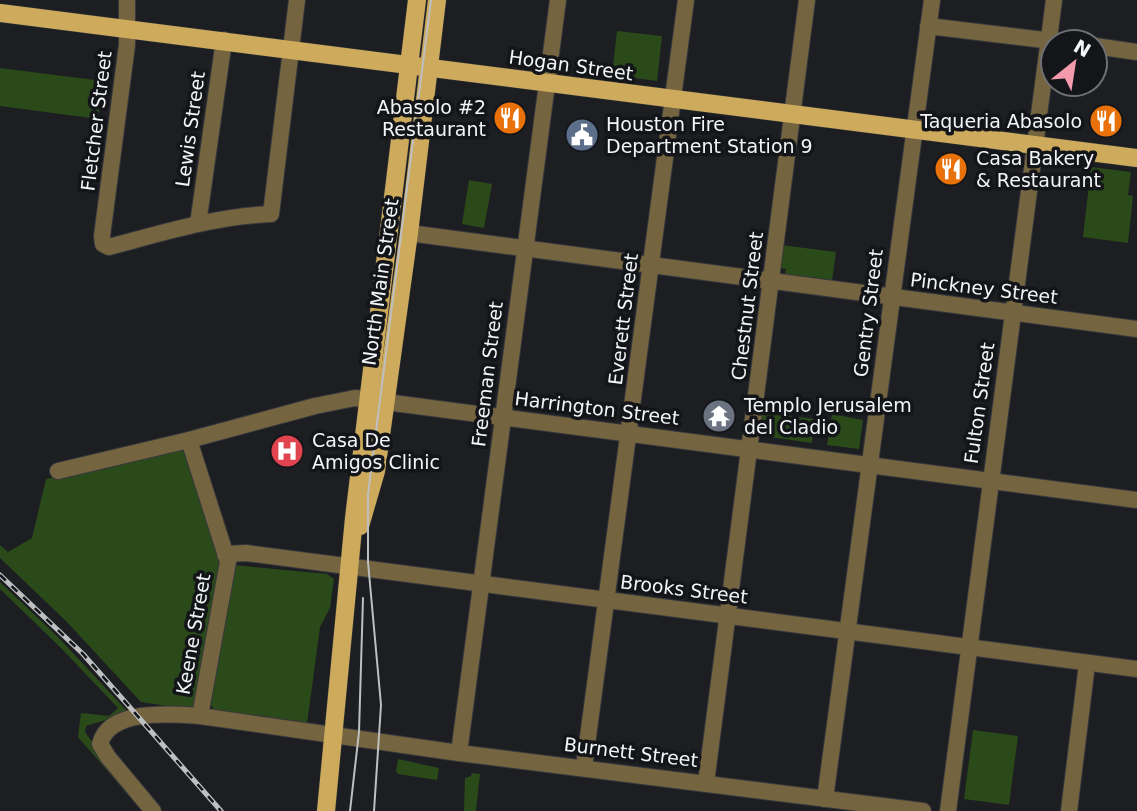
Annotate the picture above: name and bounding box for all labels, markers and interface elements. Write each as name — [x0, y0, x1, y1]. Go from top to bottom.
north arrow — [1039, 28, 1109, 98]
text: N — [1070, 35, 1095, 62]
street label: Hogan Street — [507, 45, 635, 85]
street label: Fletcher Street — [76, 50, 116, 192]
street label: Lewis Street — [171, 70, 209, 188]
place label: Abasolo #2 Restaurant — [377, 96, 486, 140]
restaurant icon: Abasolo #2 Restaurant — [491, 99, 529, 137]
restaurant icon: Taqueria Abasolo — [1087, 102, 1125, 140]
place label: Taqueria Abasolo — [919, 110, 1082, 132]
place label: Houston Fire Department Station 9 — [606, 113, 813, 157]
public building icon: Houston Fire Department Station 9 — [563, 116, 601, 154]
place label: Casa Bakery & Restaurant — [976, 147, 1101, 191]
restaurant icon: Casa Bakery & Restaurant — [932, 150, 970, 188]
street label: North Main Street — [357, 197, 403, 367]
street label: Chestnut Street — [727, 230, 767, 382]
street label: Gentry Street — [849, 248, 887, 378]
street label: Everett Street — [604, 252, 642, 386]
street label: Pinckney Street — [909, 268, 1059, 308]
street label: Freeman Street — [467, 300, 507, 448]
street label: Fulton Street — [960, 341, 998, 465]
street label: Harrington Street — [514, 387, 680, 429]
place label: Templo Jerusalem del Cladio — [743, 394, 912, 438]
temple icon: Templo Jerusalem del Cladio — [700, 397, 738, 435]
place label: Casa De Amigos Clinic — [312, 429, 440, 473]
hospital icon: Casa De Amigos Clinic — [268, 432, 306, 470]
street label: Brooks Street — [619, 570, 749, 608]
street label: Keene Street — [172, 572, 214, 696]
street label: Burnett Street — [563, 733, 699, 771]

